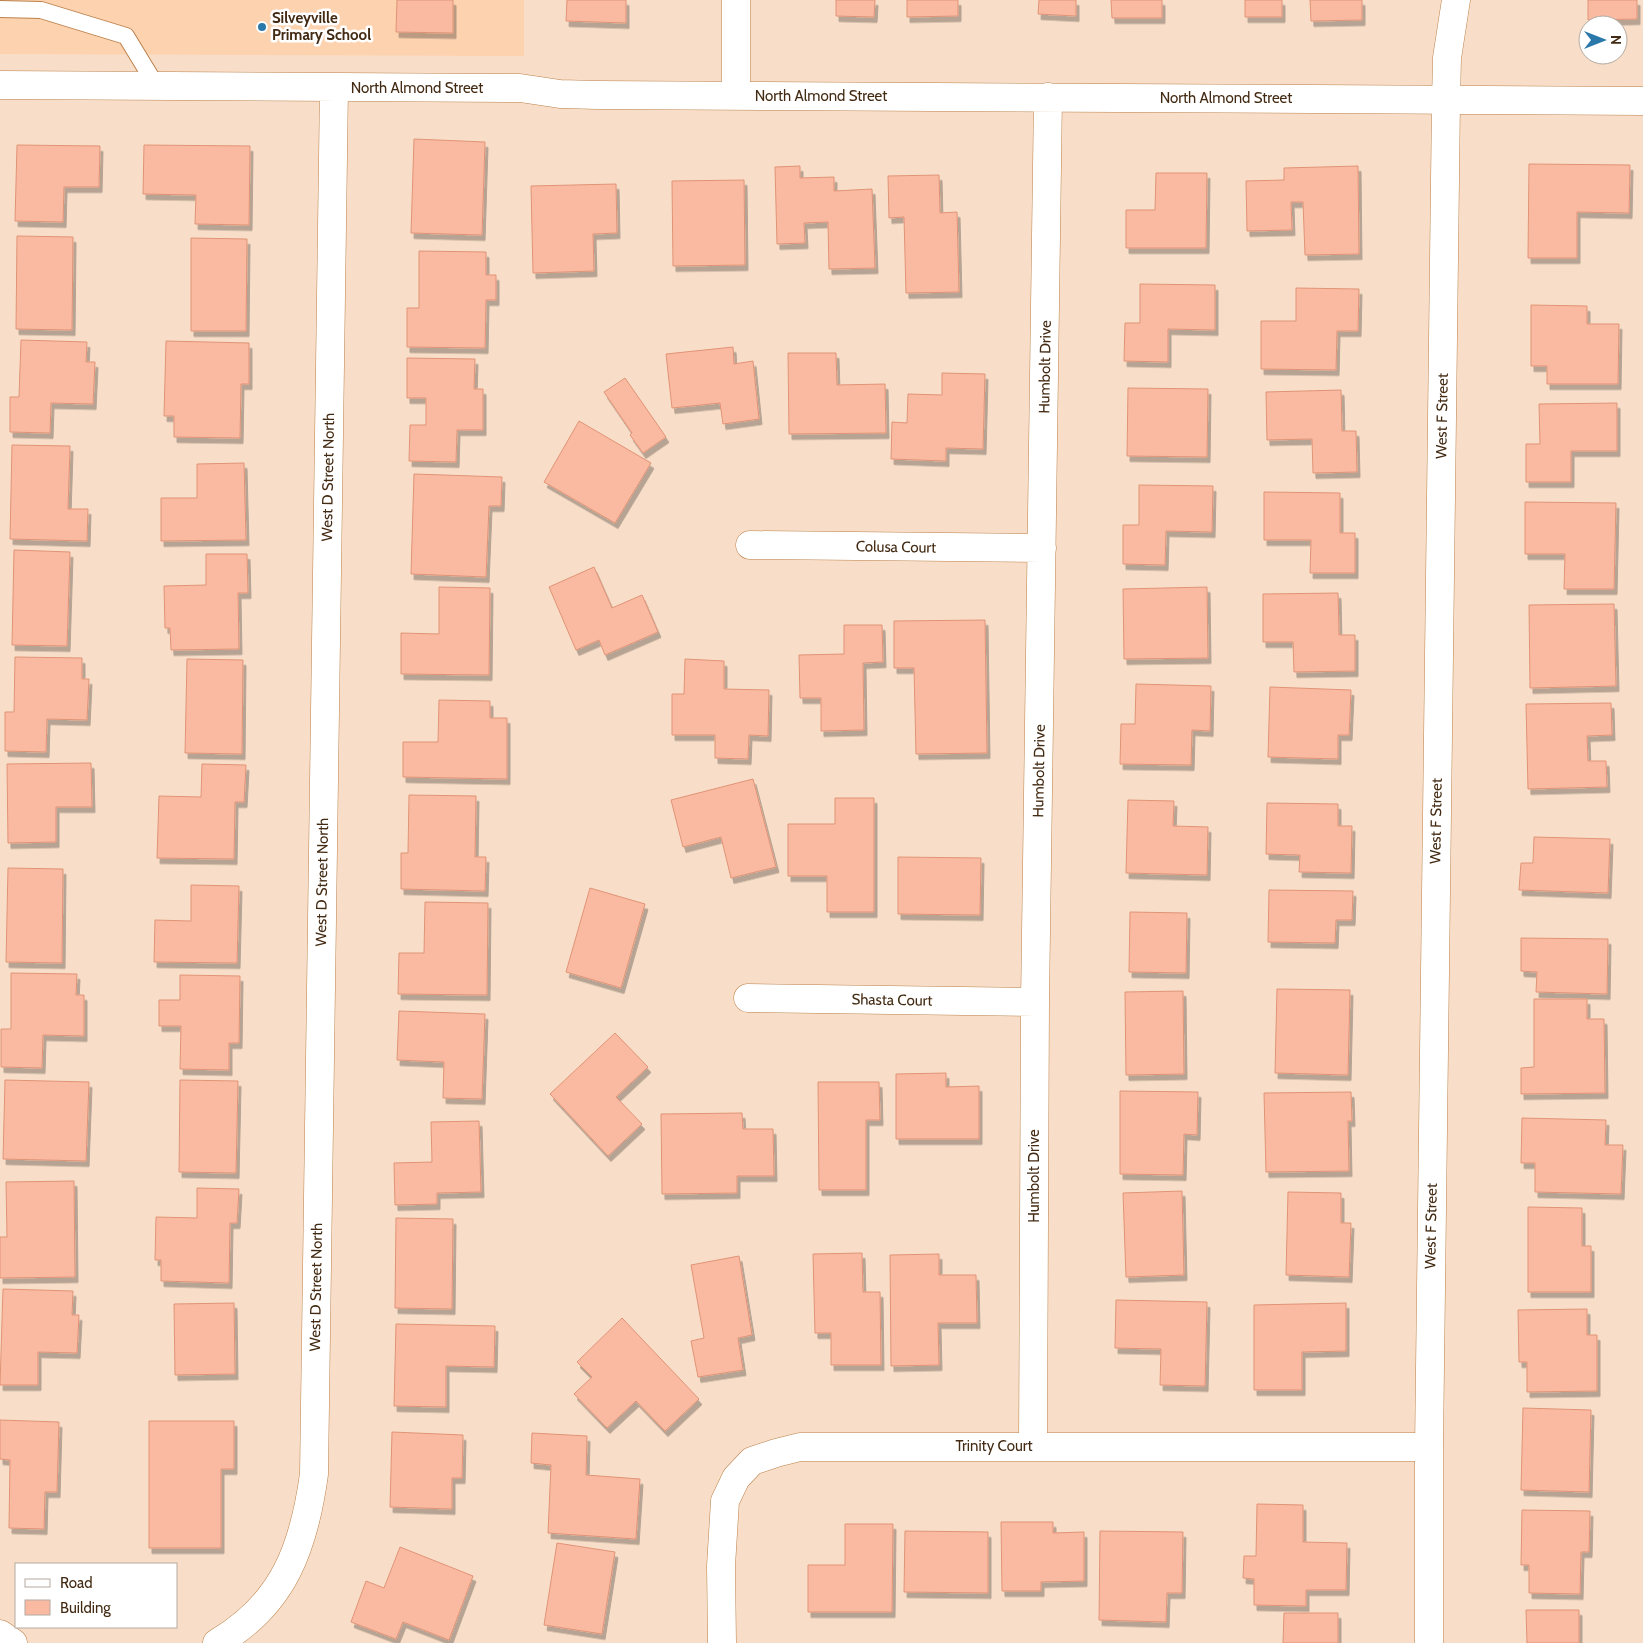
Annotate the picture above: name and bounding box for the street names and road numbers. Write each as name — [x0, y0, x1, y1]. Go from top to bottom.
street label: North Almond Street — [351, 79, 483, 97]
street label: North Almond Street — [755, 87, 887, 105]
street label: North Almond Street — [1160, 89, 1292, 107]
street label: Humbolt Drive — [1035, 320, 1055, 414]
street label: West F Street — [1432, 373, 1452, 459]
street label: West D Street North — [318, 413, 338, 541]
street label: Colusa Court — [856, 537, 936, 557]
street label: Humbolt Drive — [1029, 724, 1049, 818]
street label: West F Street — [1426, 778, 1446, 864]
street label: West D Street North — [312, 818, 332, 946]
street label: Shasta Court — [851, 990, 933, 1010]
street label: Humbolt Drive — [1025, 1129, 1043, 1223]
street label: West F Street — [1421, 1183, 1441, 1269]
street label: West D Street North — [306, 1223, 326, 1351]
street label: Trinity Court — [955, 1437, 1033, 1455]

